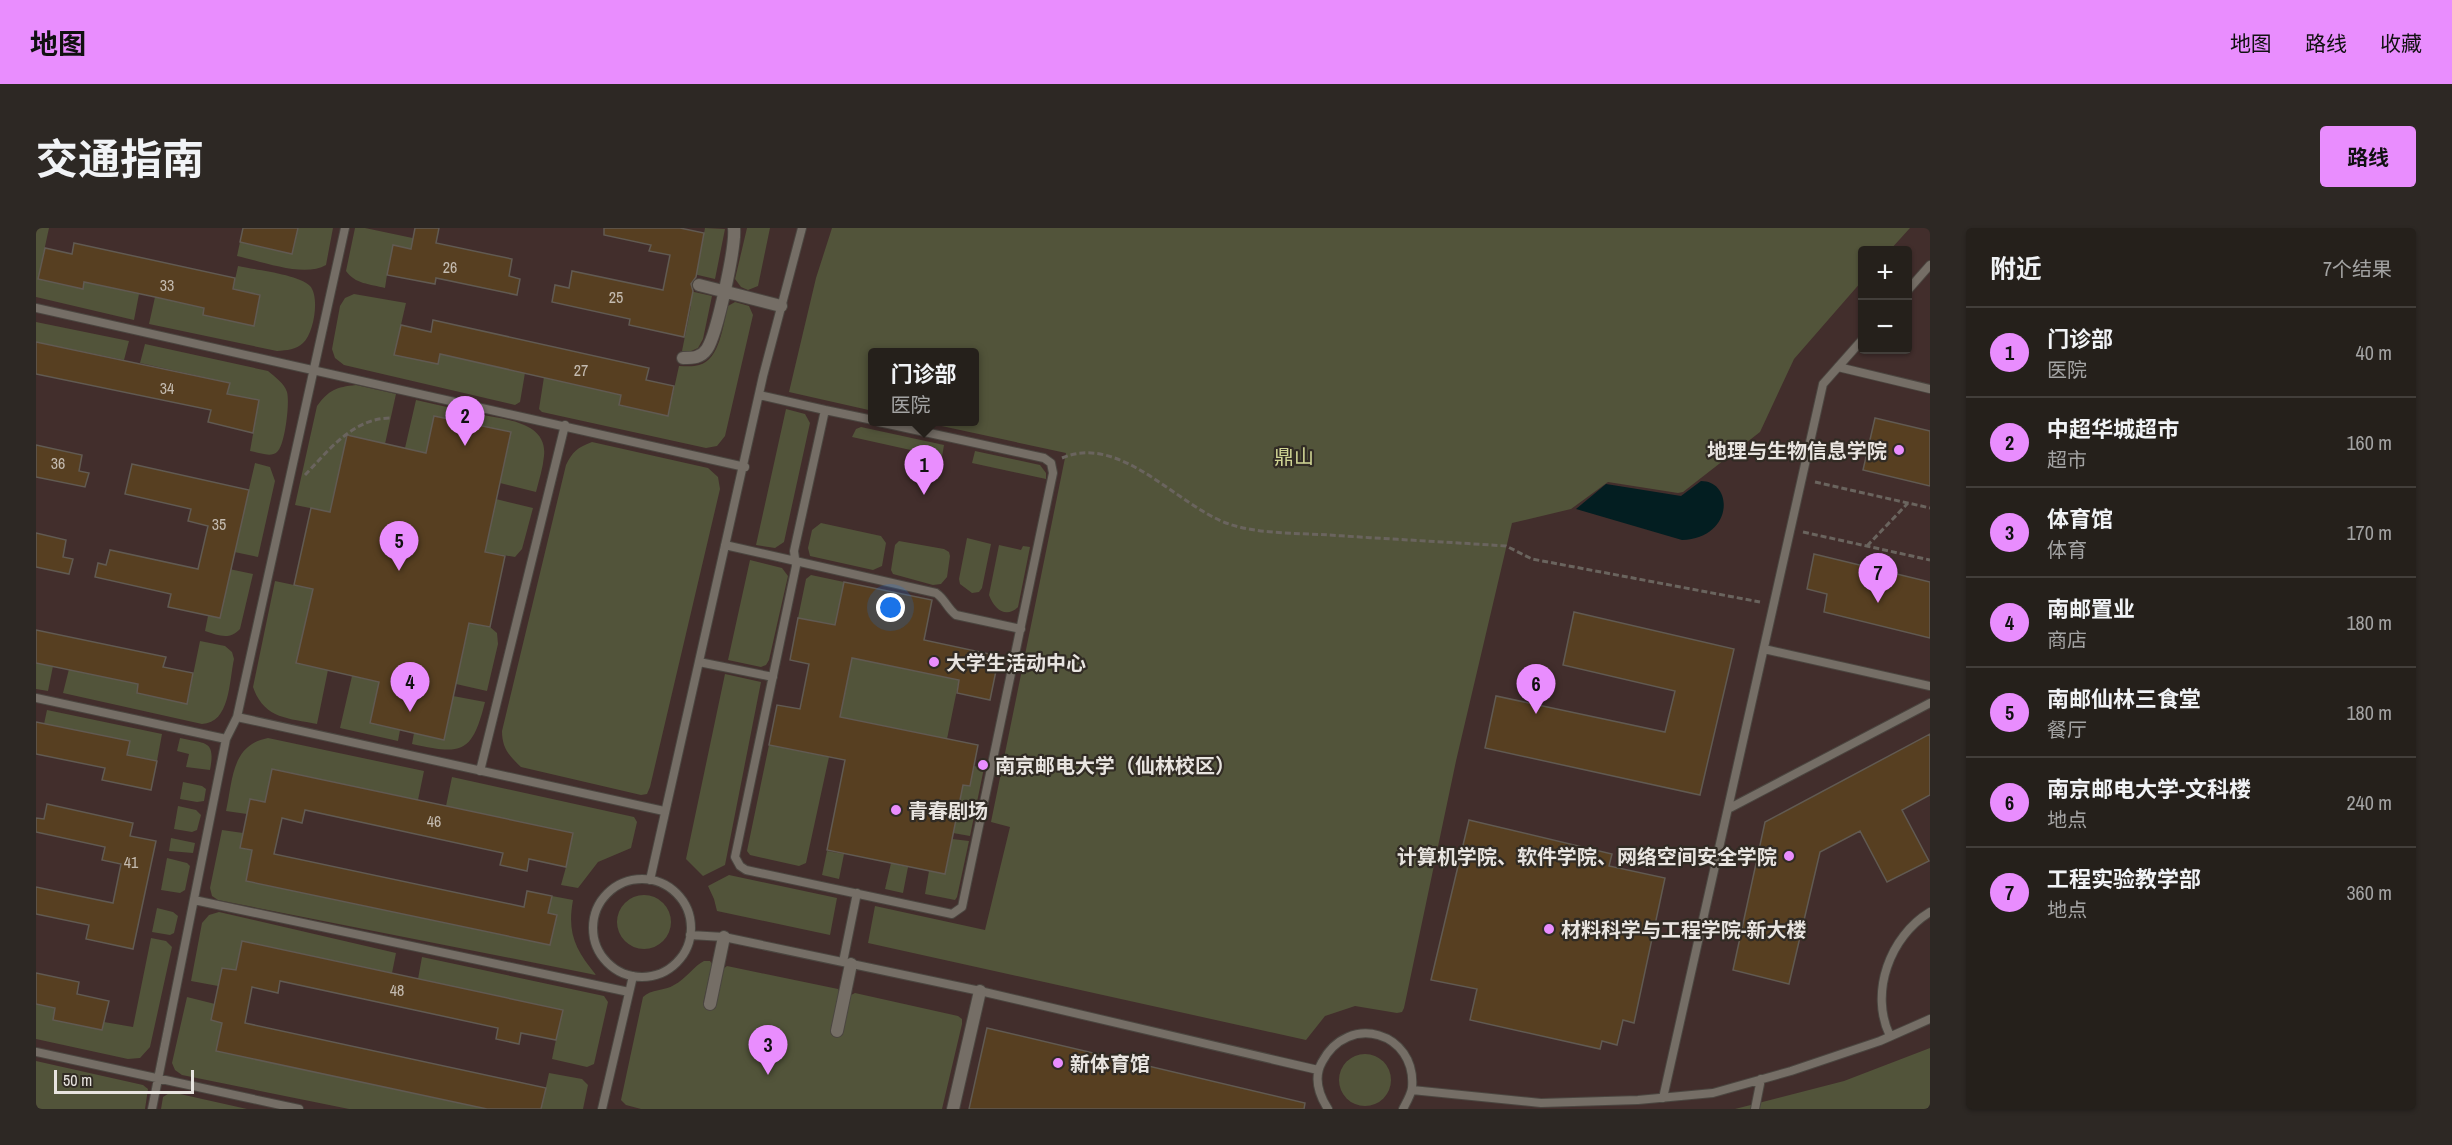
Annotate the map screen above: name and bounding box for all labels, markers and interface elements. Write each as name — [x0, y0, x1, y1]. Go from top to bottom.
text: 地图 — [30, 25, 86, 63]
text: 地图 — [2230, 29, 2272, 58]
text: 路线 — [2305, 29, 2347, 58]
text: 收藏 — [2380, 29, 2422, 58]
button: 路线 — [2320, 126, 2416, 187]
text: 交通指南 — [36, 131, 204, 187]
map controls — [1858, 246, 1912, 354]
button: + — [1858, 246, 1912, 300]
text: 附近 — [1990, 251, 2042, 286]
text: 7个结果 — [2323, 255, 2392, 282]
house number: 26 — [443, 256, 457, 278]
house number: 33 — [160, 274, 174, 296]
house number: 25 — [609, 286, 623, 308]
button: − — [1858, 300, 1912, 354]
text: 门诊部 — [2047, 324, 2113, 354]
text: 1 — [2005, 339, 2014, 366]
text: 40 m — [2356, 339, 2392, 366]
popup — [868, 348, 979, 426]
text: 医院 — [2047, 356, 2087, 383]
house number: 27 — [574, 359, 588, 381]
text: 门诊部 — [890, 359, 957, 389]
house number: 34 — [160, 377, 174, 399]
text: 医院 — [890, 391, 930, 418]
pin: 2 — [446, 396, 484, 446]
text: 中超华城超市 — [2047, 414, 2179, 444]
text: 2 — [2005, 429, 2014, 456]
text: 160 m — [2346, 429, 2392, 456]
place label: 地理与生物信息学院 — [1707, 437, 1887, 464]
park label: 鼎山 — [1274, 443, 1314, 470]
marker: 地理与生物信息学院 — [1892, 443, 1906, 457]
pin: 1 — [904, 446, 944, 495]
text: 超市 — [2047, 446, 2087, 473]
house number: 36 — [51, 452, 65, 474]
text: 体育馆 — [2047, 504, 2113, 534]
house number: 35 — [212, 513, 226, 535]
text: 3 — [2005, 519, 2014, 546]
text: 170 m — [2346, 519, 2392, 546]
pin: 5 — [380, 522, 418, 571]
text: 体育 — [2047, 536, 2087, 563]
pin: 7 — [1858, 554, 1898, 603]
your location — [876, 593, 905, 622]
text: 南邮置业 — [2047, 594, 2135, 624]
text: 4 — [2005, 609, 2014, 636]
text: 180 m — [2346, 609, 2392, 636]
text: 商店 — [2047, 626, 2087, 653]
place label: 大学生活动中心 — [946, 649, 1086, 676]
marker: 大学生活动中心 — [927, 655, 941, 669]
pin: 4 — [390, 662, 430, 712]
pin: 6 — [1516, 664, 1556, 714]
text: 南邮仙林三食堂 — [2047, 684, 2201, 714]
text: 5 — [2005, 699, 2014, 726]
text: 180 m — [2346, 699, 2392, 726]
text: 餐厅 — [2047, 716, 2087, 743]
place label: 南京邮电大学（仙林校区） — [995, 752, 1235, 779]
marker: 南京邮电大学（仙林校区） — [976, 758, 990, 772]
text: 南京邮电大学-文科楼 — [2047, 774, 2251, 804]
text: 6 — [2005, 789, 2014, 816]
text: 240 m — [2346, 789, 2392, 816]
place label: 青春剧场 — [908, 797, 988, 824]
marker: 青春剧场 — [889, 803, 903, 817]
text: 地点 — [2047, 806, 2087, 833]
house number: 46 — [427, 810, 441, 832]
place label: 计算机学院、软件学院、网络空间安全学院 — [1397, 843, 1777, 870]
marker: 计算机学院、软件学院、网络空间安全学院 — [1782, 849, 1796, 863]
house number: 41 — [124, 851, 139, 873]
text: 工程实验教学部 — [2047, 864, 2201, 894]
text: 7 — [2005, 879, 2014, 906]
text: 360 m — [2346, 879, 2392, 906]
text: 地点 — [2047, 896, 2087, 923]
place label: 材料科学与工程学院-新大楼 — [1561, 916, 1806, 943]
marker: 材料科学与工程学院-新大楼 — [1542, 922, 1556, 936]
house number: 48 — [390, 979, 404, 1001]
pin: 3 — [748, 1026, 788, 1075]
place label: 新体育馆 — [1070, 1050, 1150, 1077]
marker: 新体育馆 — [1051, 1056, 1065, 1070]
scale bar — [54, 1067, 194, 1094]
text: 50 m — [63, 1069, 92, 1091]

